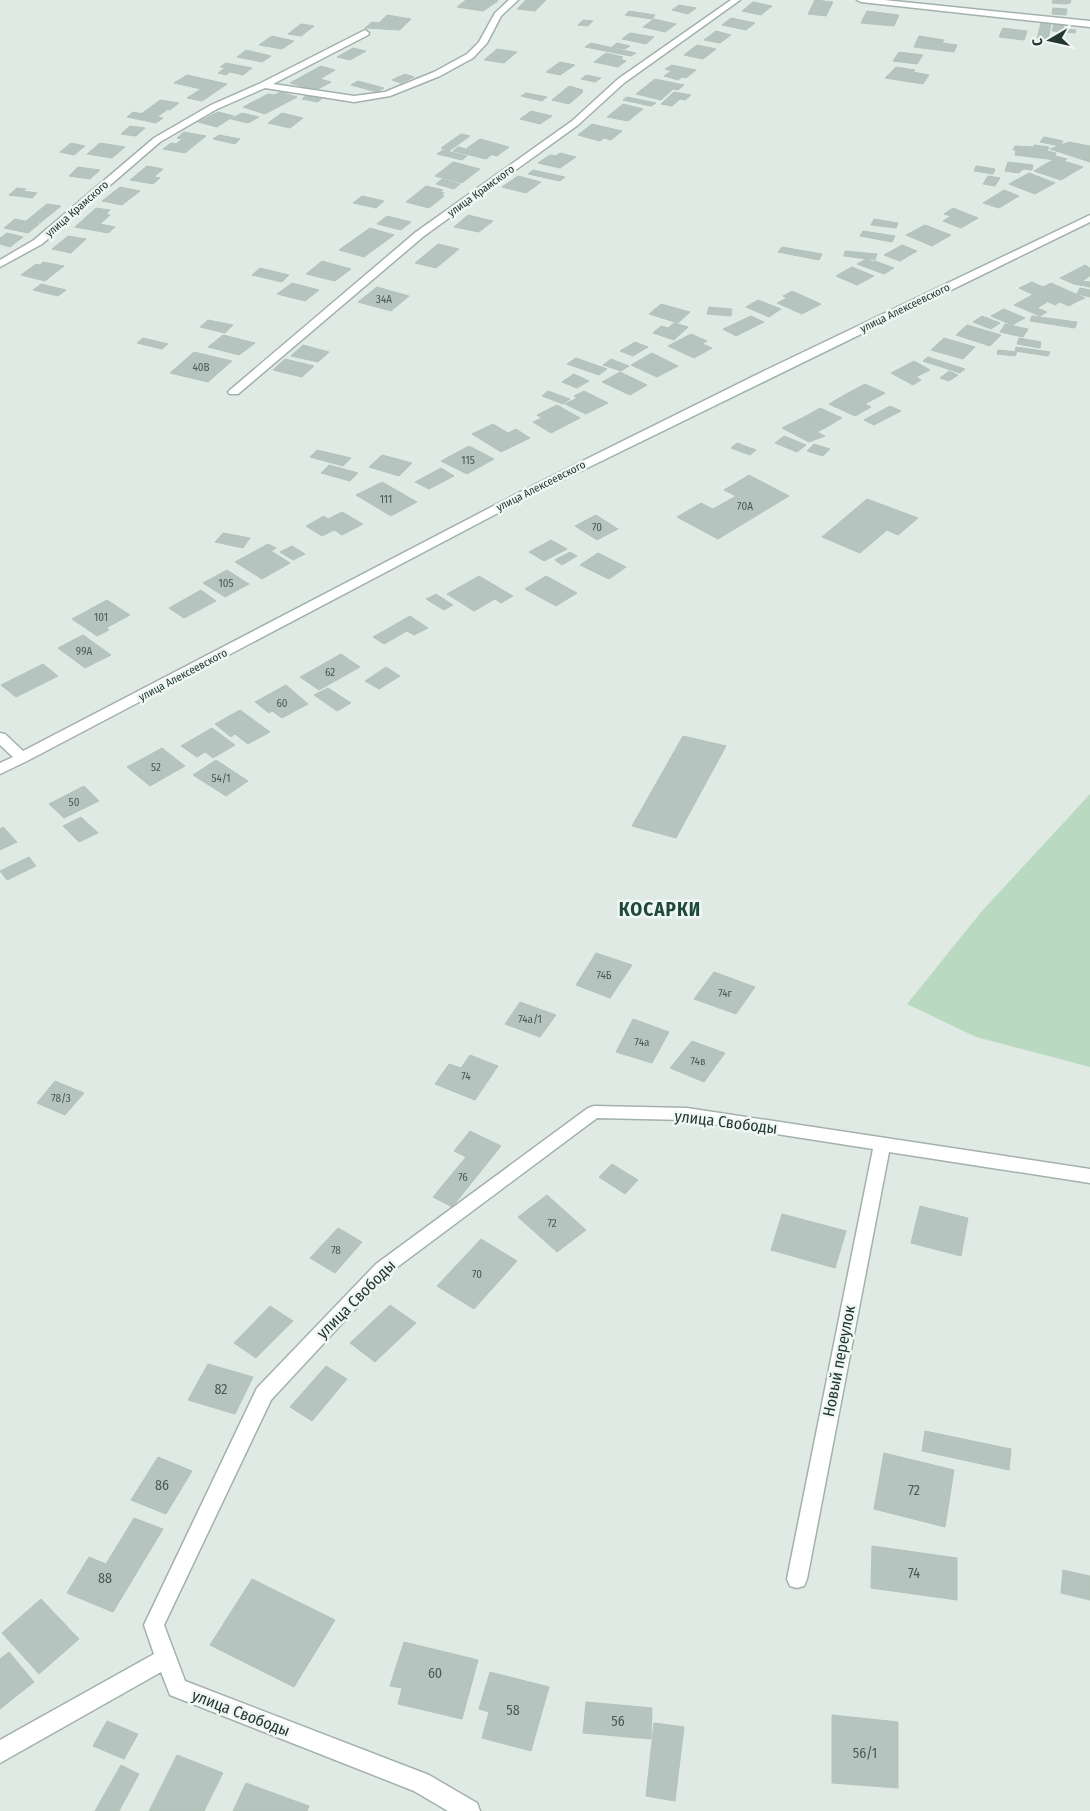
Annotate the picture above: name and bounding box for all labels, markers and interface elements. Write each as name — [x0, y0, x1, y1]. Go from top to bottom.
north arrow — [1025, 15, 1075, 65]
text: С — [1029, 36, 1047, 47]
street label: улица Крамского — [445, 162, 517, 220]
street label: улица Крамского — [43, 178, 111, 240]
street label: улица Алексеевского — [858, 281, 952, 335]
house number: 34А — [376, 293, 392, 306]
house number: 40В — [192, 361, 210, 374]
house number: 115 — [461, 454, 475, 467]
street label: улица Алексеевского — [494, 458, 588, 514]
house number: 111 — [380, 493, 392, 506]
house number: 70А — [737, 500, 753, 513]
house number: 70 — [592, 521, 602, 534]
house number: 105 — [218, 577, 234, 590]
house number: 101 — [94, 611, 108, 624]
house number: 99А — [76, 645, 92, 658]
street label: улица Алексеевского — [137, 646, 230, 704]
house number: 62 — [325, 666, 335, 679]
house number: 60 — [276, 697, 288, 710]
house number: 52 — [151, 761, 161, 774]
house number: 54/1 — [212, 772, 230, 785]
house number: 50 — [69, 796, 80, 809]
district label: КОСАРКИ — [619, 898, 701, 921]
house number: 74Б — [596, 969, 612, 982]
house number: 74г — [718, 987, 733, 1000]
house number: 74а/1 — [518, 1013, 542, 1026]
house number: 74а — [635, 1036, 649, 1049]
house number: 74в — [691, 1055, 705, 1068]
house number: 74 — [461, 1070, 471, 1083]
house number: 78/3 — [51, 1092, 71, 1105]
street label: улица Свободы — [674, 1106, 778, 1138]
house number: 76 — [458, 1171, 468, 1184]
house number: 72 — [547, 1217, 557, 1230]
house number: 78 — [331, 1244, 341, 1257]
street label: улица Свободы — [313, 1256, 399, 1342]
house number: 70 — [472, 1268, 482, 1281]
street label: Новый переулок — [819, 1303, 859, 1418]
house number: 82 — [214, 1381, 228, 1398]
house number: 86 — [155, 1477, 169, 1494]
house number: 72 — [908, 1482, 920, 1499]
house number: 74 — [908, 1565, 920, 1582]
house number: 88 — [98, 1570, 112, 1587]
house number: 60 — [428, 1665, 442, 1682]
street label: улица Свободы — [189, 1686, 293, 1740]
house number: 58 — [506, 1702, 520, 1719]
house number: 56 — [611, 1713, 625, 1730]
house number: 56/1 — [853, 1745, 877, 1762]

